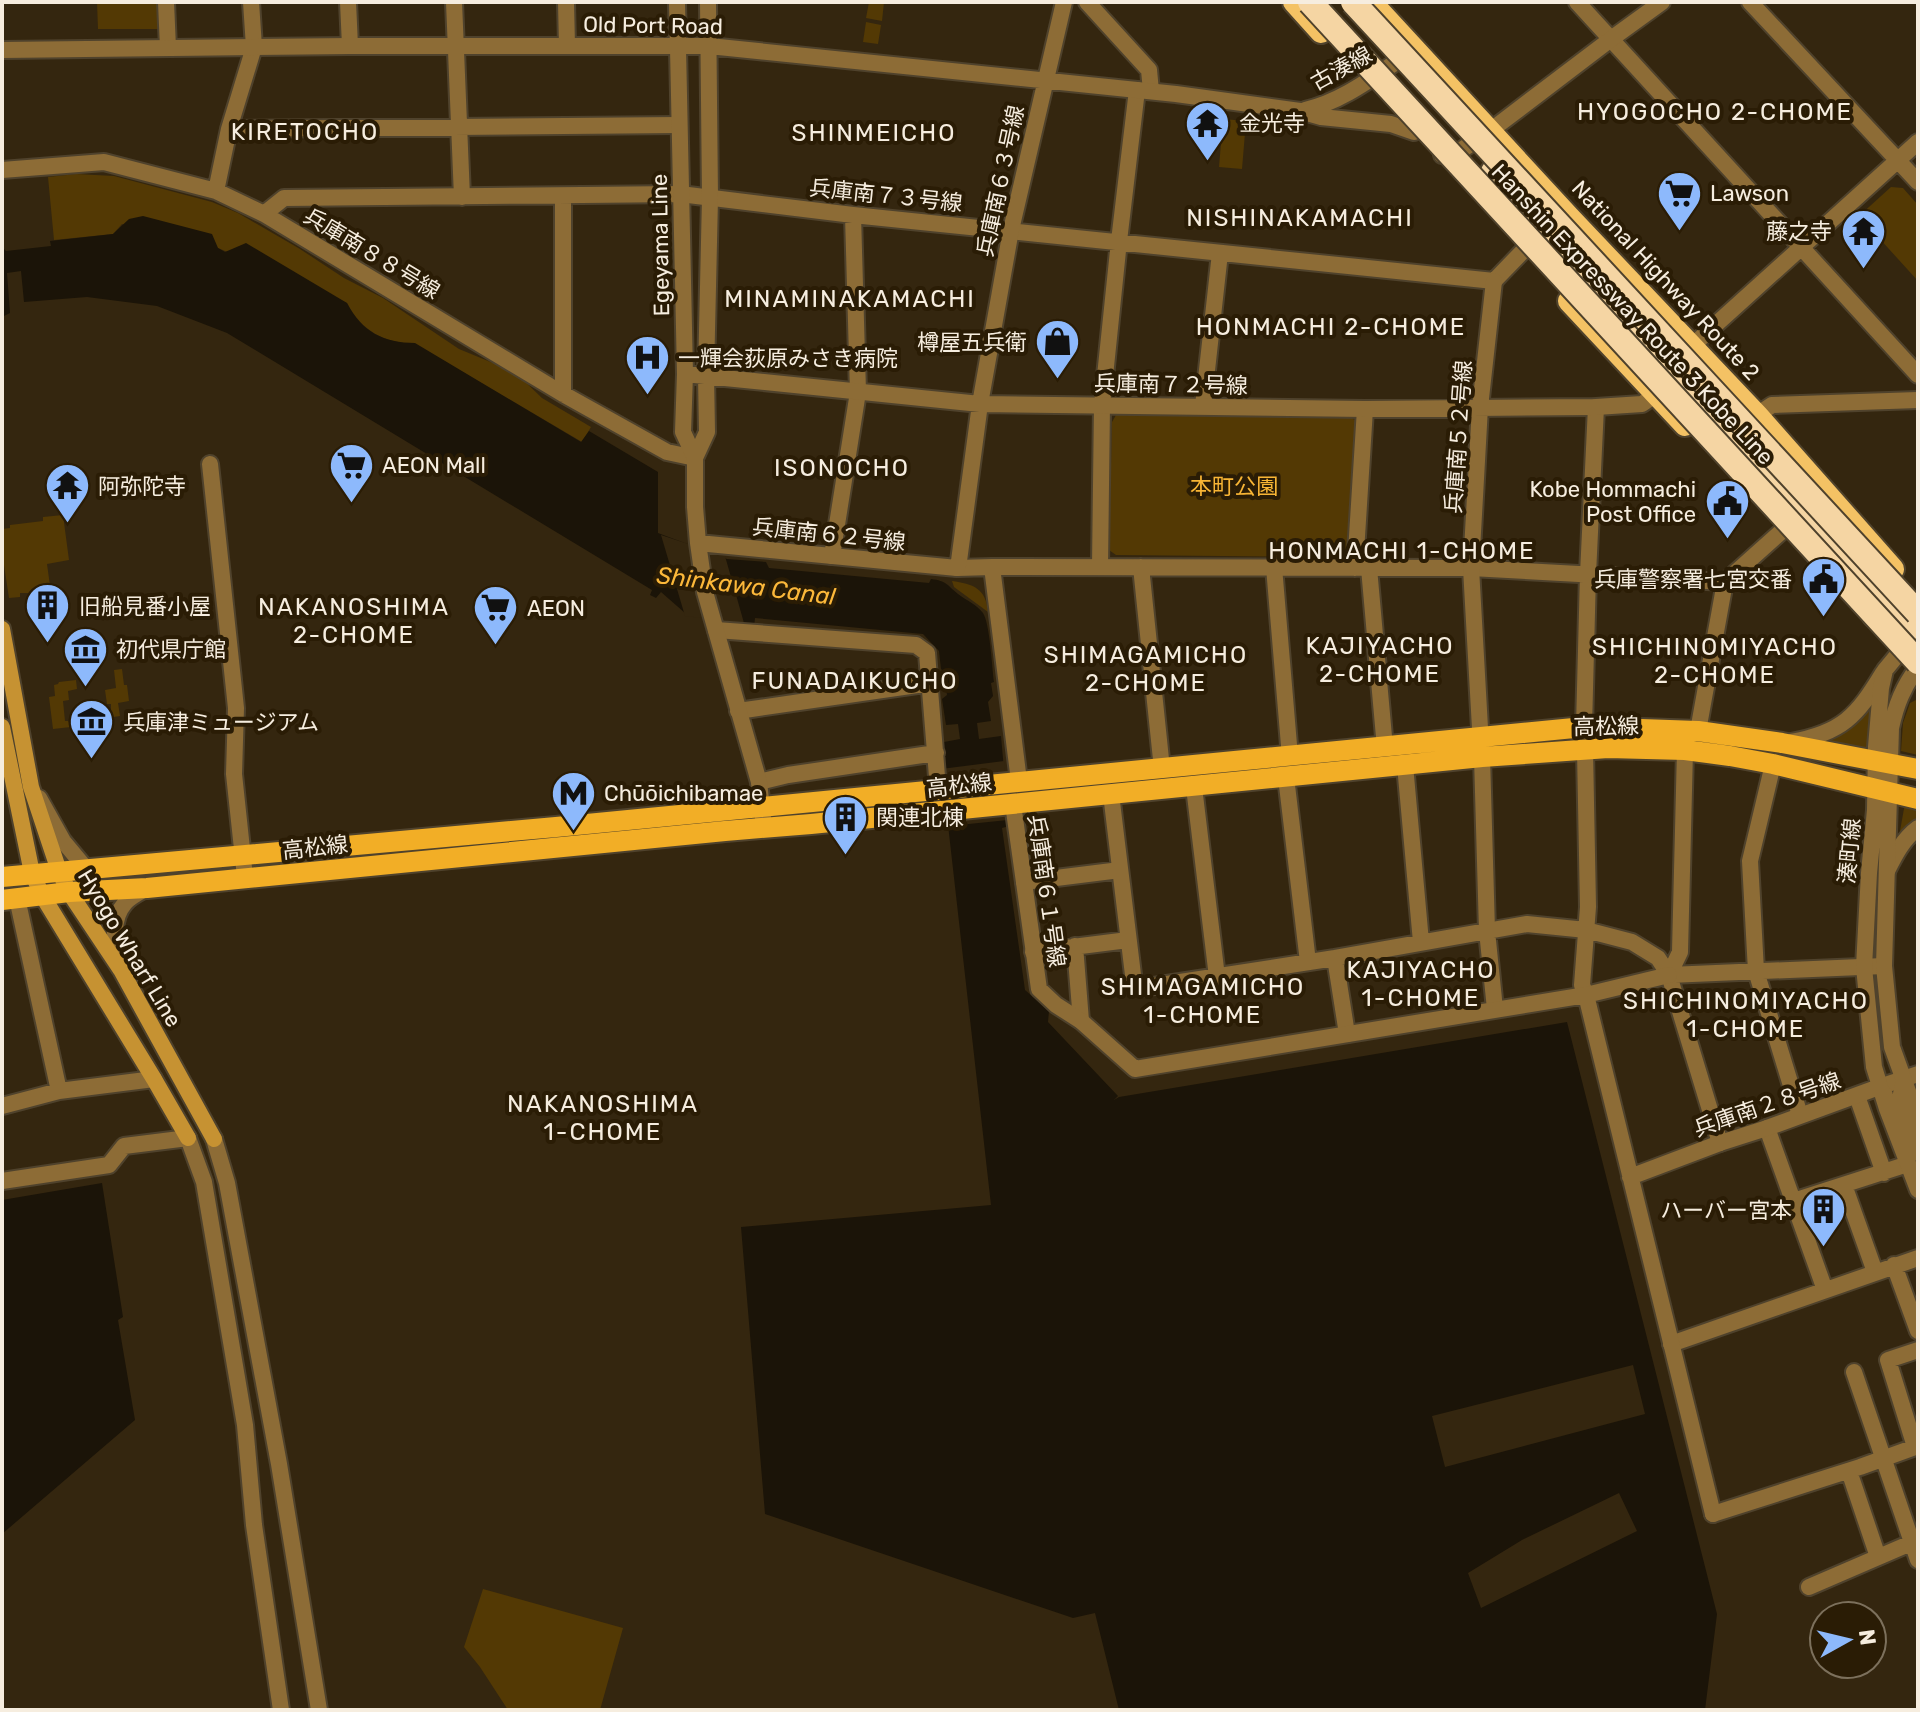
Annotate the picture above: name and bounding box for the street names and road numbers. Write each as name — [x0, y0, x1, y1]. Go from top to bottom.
street label: Old Port Road — [583, 11, 723, 40]
street label: 古湊線 — [1306, 41, 1377, 96]
street label: 兵庫南６３号線 — [971, 103, 1030, 259]
street label: Hanshin Expressway Route 3 Kobe Line — [1486, 158, 1779, 470]
street label: Egeyama Line — [646, 173, 675, 316]
street label: 兵庫南７３号線 — [808, 174, 964, 217]
street label: National Highway Route 2 — [1566, 175, 1765, 386]
street label: 兵庫南８８号線 — [299, 202, 445, 305]
street label: 兵庫南５２号線 — [1440, 359, 1477, 515]
street label: 兵庫南７２号線 — [1094, 370, 1248, 399]
street label: 兵庫南６２号線 — [751, 513, 907, 556]
street label: 高松線 — [1573, 712, 1639, 741]
street label: 高松線 — [925, 769, 993, 802]
street label: 兵庫南６１号線 — [1022, 813, 1071, 969]
street label: 湊町線 — [1833, 817, 1866, 885]
street label: 高松線 — [281, 831, 349, 864]
street label: Hyogo Wharf Line — [72, 865, 187, 1032]
street label: 兵庫南２８号線 — [1690, 1067, 1844, 1142]

